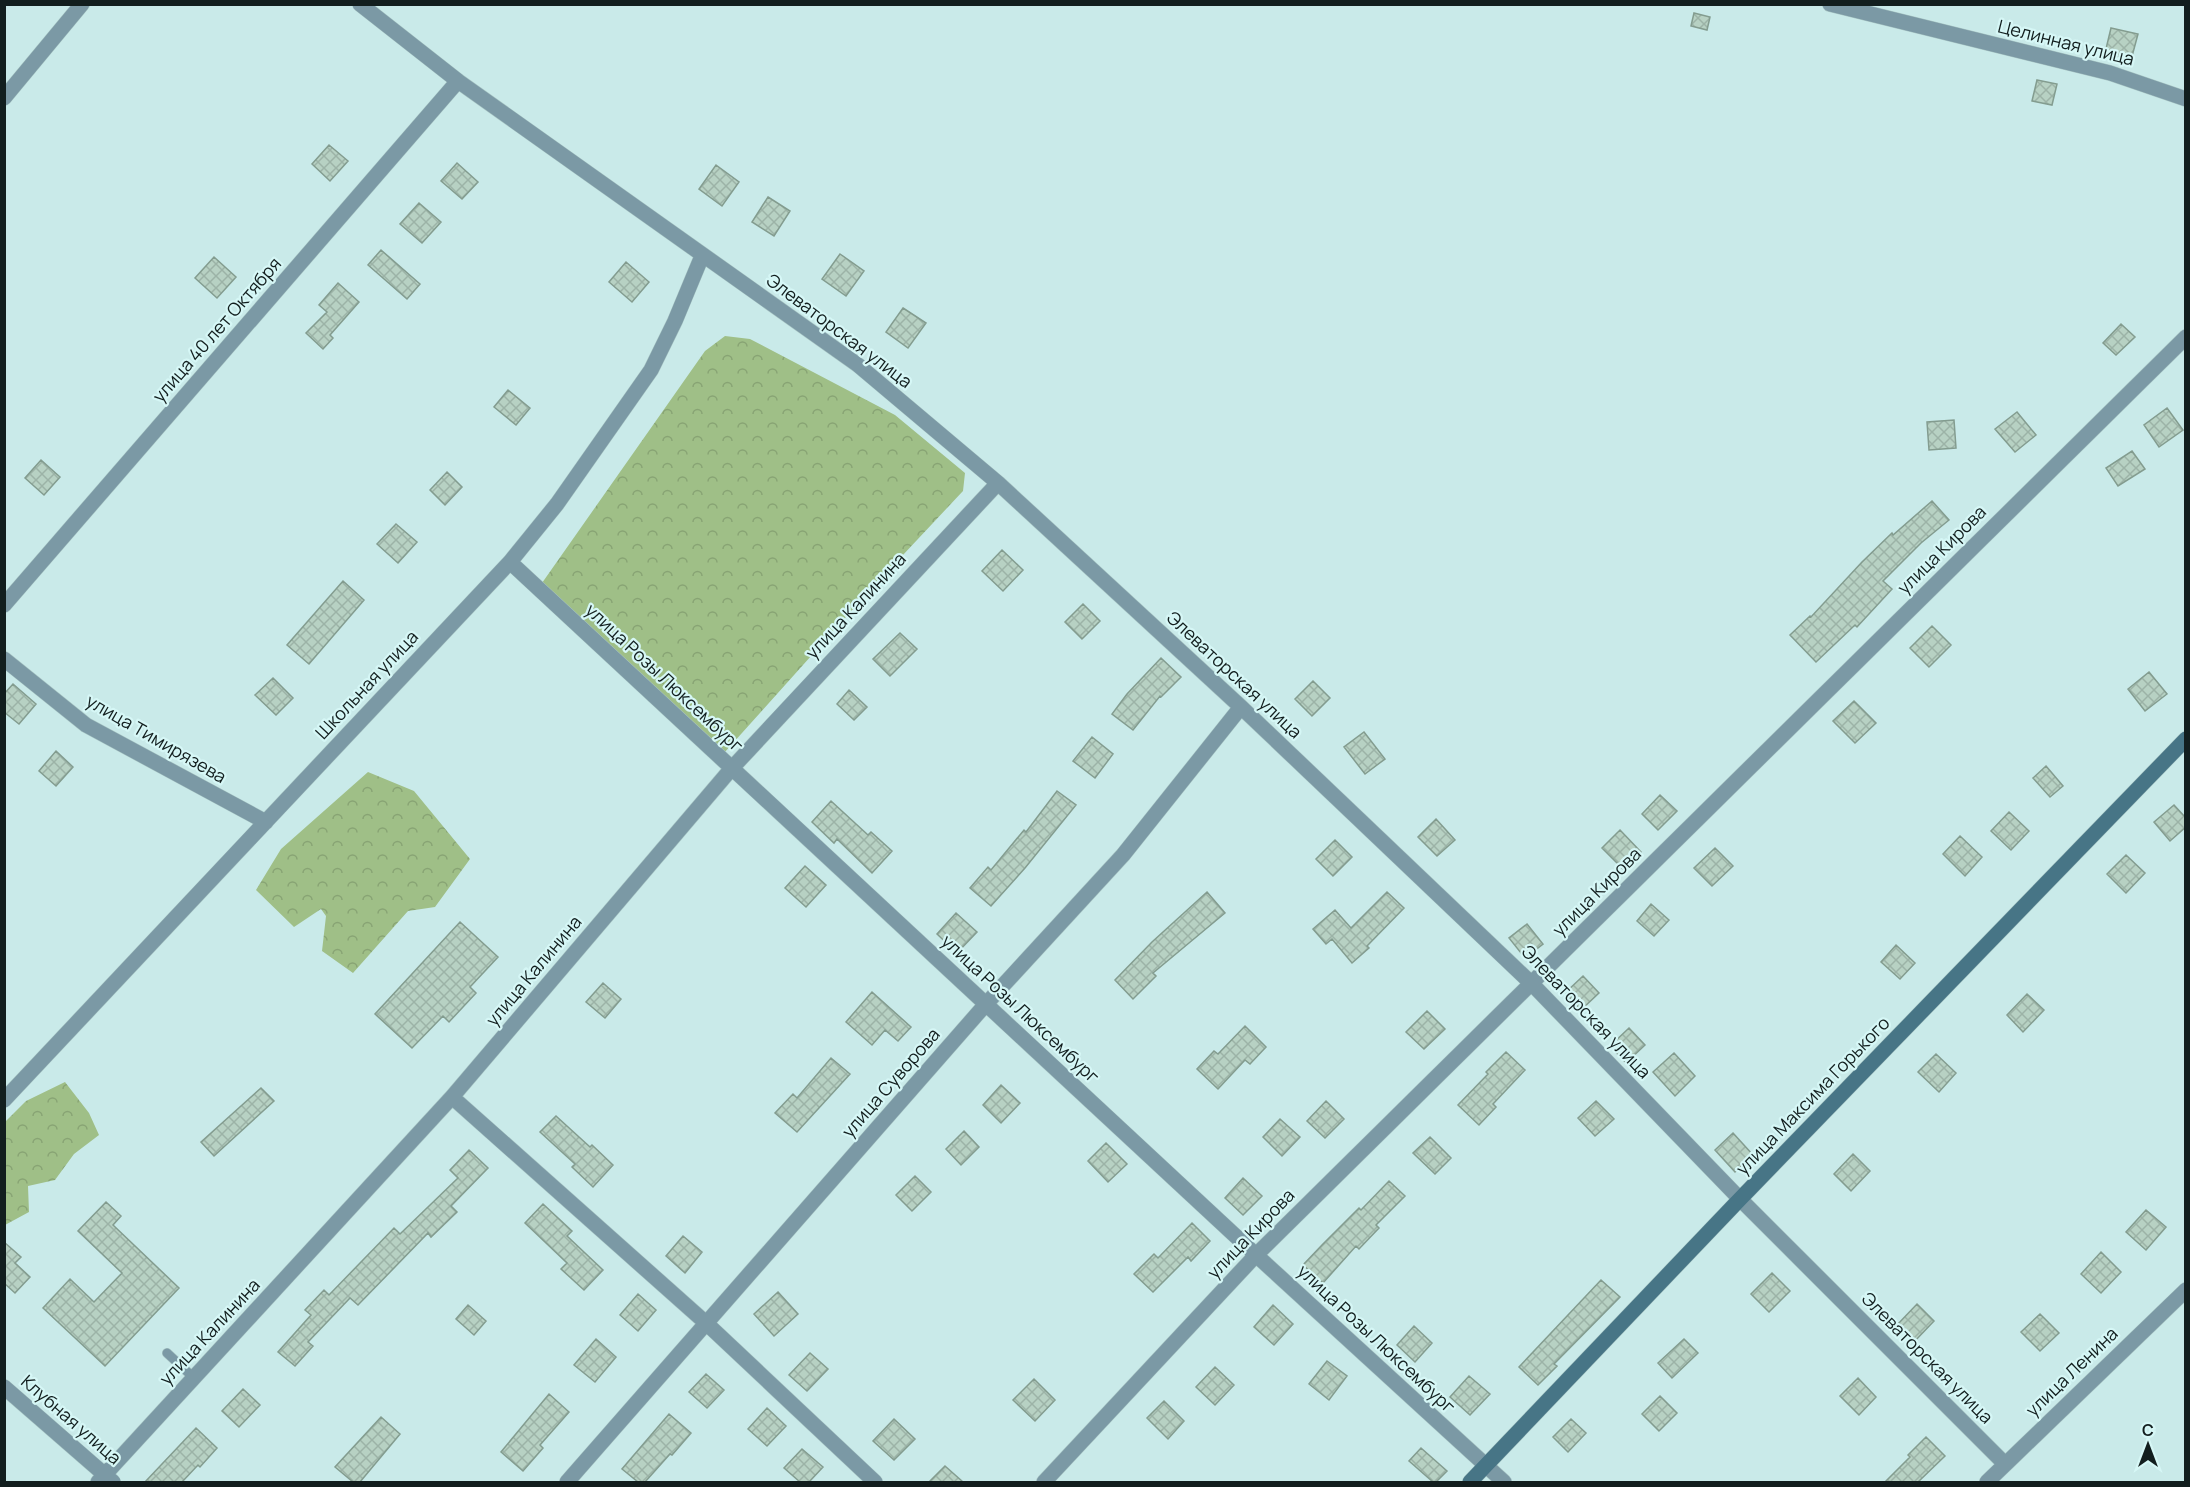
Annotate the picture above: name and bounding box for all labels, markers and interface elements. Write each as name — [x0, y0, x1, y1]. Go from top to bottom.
street label: Целинная улица — [1996, 13, 2137, 71]
street label: улица 40 лет Октября — [147, 252, 286, 407]
street label: Элеваторская улица — [762, 267, 917, 393]
street label: улица Кирова — [1892, 500, 1991, 599]
street label: улица Калинина — [800, 547, 911, 664]
street label: улица Розы Люксембург — [581, 598, 749, 757]
street label: Элеваторская улица — [1162, 605, 1307, 743]
street label: Школьная улица — [310, 625, 423, 744]
street label: улица Тимирязева — [82, 688, 231, 788]
street label: улица Кирова — [1547, 842, 1646, 941]
street label: улица Калинина — [480, 910, 587, 1031]
street label: улица Розы Люксембург — [937, 929, 1105, 1088]
street label: Элеваторская улица — [1517, 939, 1657, 1083]
street label: улица Максима Горького — [1730, 1011, 1894, 1180]
street label: улица Суворова — [836, 1022, 945, 1142]
street label: улица Кирова — [1201, 1183, 1299, 1283]
street label: улица Розы Люксембург — [1293, 1259, 1461, 1418]
street label: улица Калинина — [154, 1273, 265, 1390]
street label: Элеваторская улица — [1857, 1286, 1999, 1428]
street label: улица Ленина — [2020, 1321, 2122, 1421]
street label: Клубная улица — [16, 1369, 127, 1469]
north arrow — [2118, 1415, 2178, 1475]
text: С — [2142, 1419, 2154, 1441]

